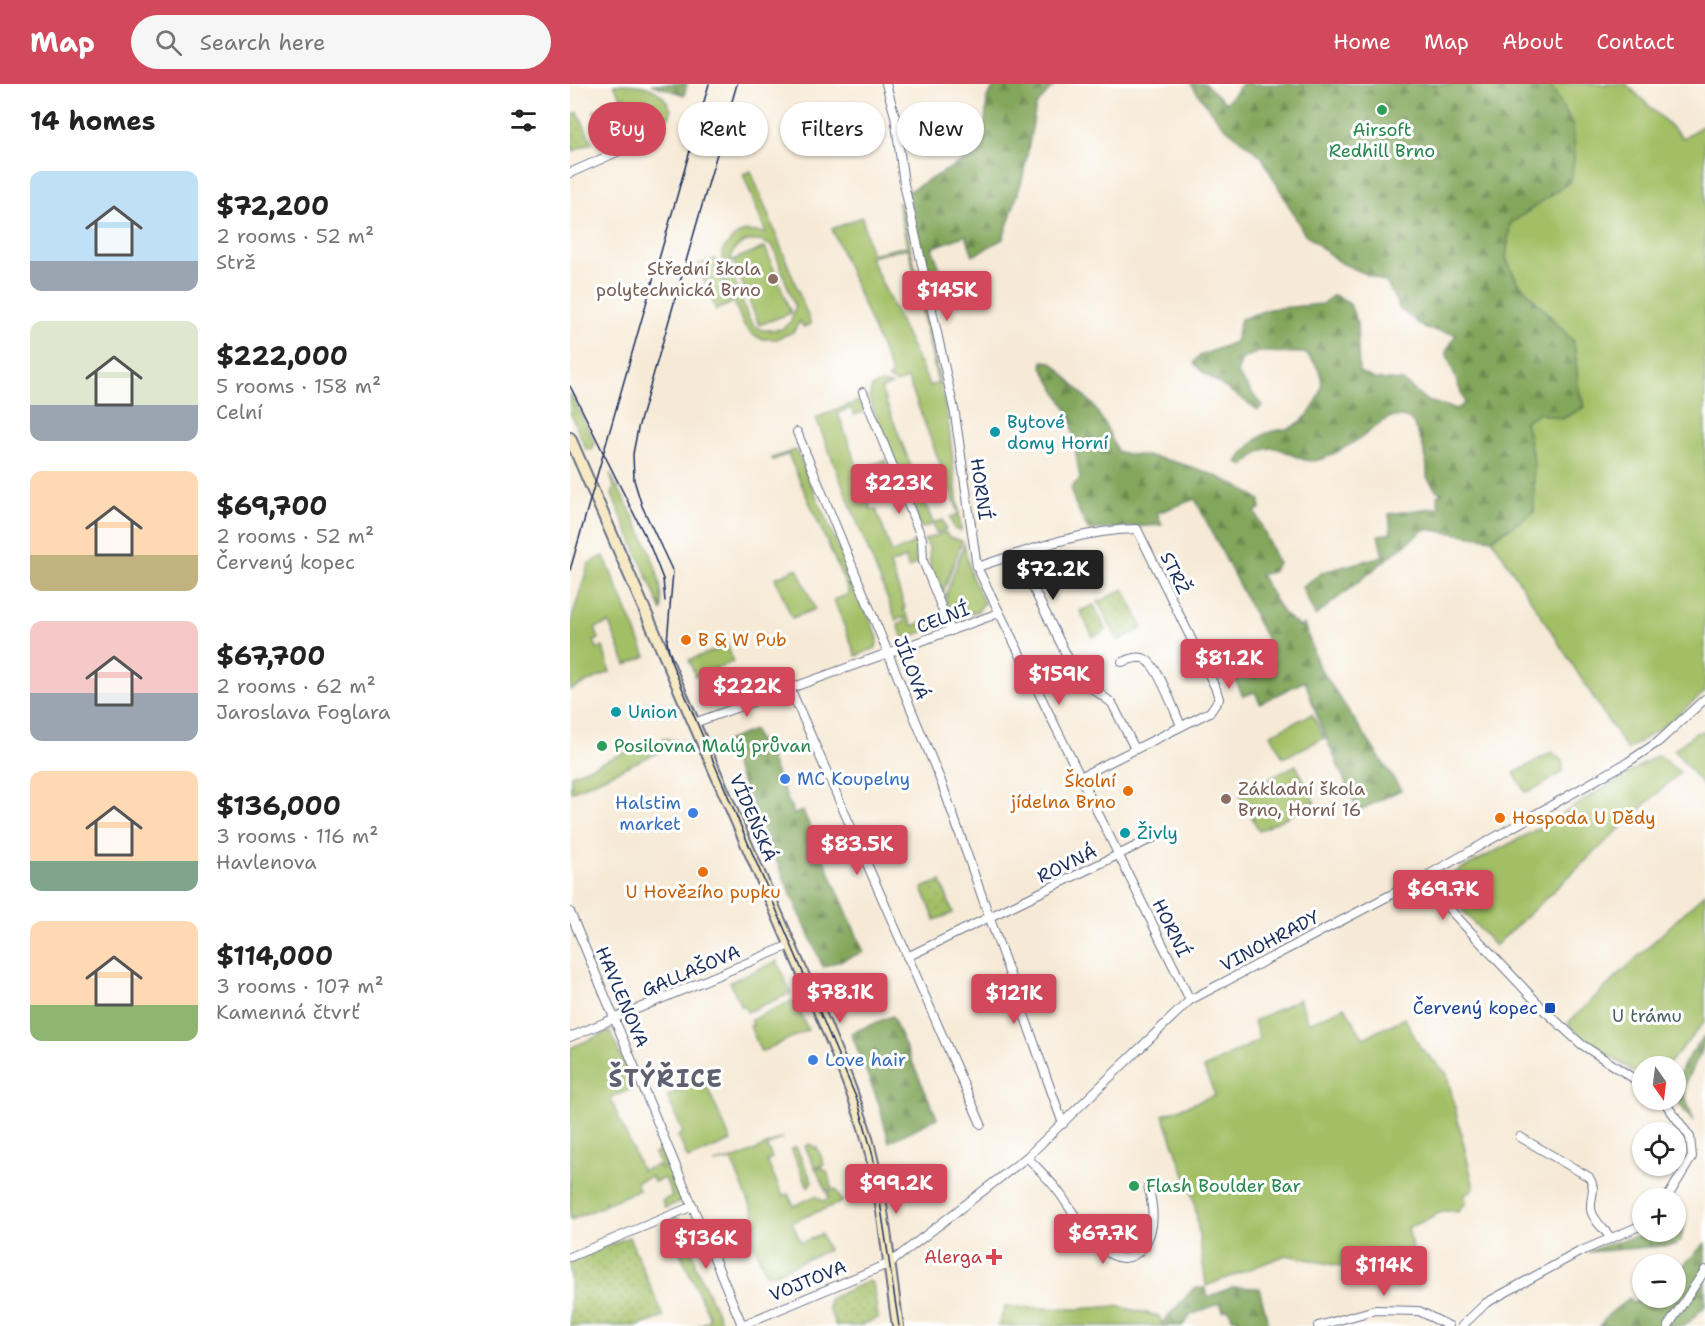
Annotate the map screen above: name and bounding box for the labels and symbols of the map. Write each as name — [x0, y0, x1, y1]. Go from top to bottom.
marker: Airsoft Redhill Brno — [1375, 103, 1389, 117]
place label: Airsoft Redhill Brno — [1329, 118, 1435, 163]
place label: Střední škola polytechnická Brno — [596, 257, 761, 302]
pin: $145K — [905, 271, 989, 322]
marker: Střední škola polytechnická Brno — [766, 272, 780, 286]
place label: Bytové domy Horní — [1007, 410, 1109, 455]
marker: Bytové domy Horní — [988, 425, 1002, 439]
street label: HORNÍ — [965, 457, 997, 522]
pin: $223K — [857, 464, 941, 515]
street label: STRŽ — [1155, 548, 1195, 598]
pin: $72.2K — [1004, 550, 1102, 601]
street label: CELNÍ — [913, 597, 973, 639]
place label: B & W Pub — [698, 628, 787, 652]
marker: B & W Pub — [679, 633, 693, 647]
street label: JÍLOVÁ — [888, 633, 934, 703]
pin: $81.2K — [1180, 639, 1278, 690]
pin: $159K — [1017, 655, 1101, 706]
pin: $222K — [705, 667, 789, 718]
place label: Union — [628, 700, 677, 724]
marker: Union — [609, 705, 623, 719]
place label: Posilovna Malý průvan — [614, 734, 811, 758]
marker: Posilovna Malý průvan — [595, 739, 609, 753]
place label: MC Koupelny — [797, 767, 910, 791]
place label: Školní jídelna Brno — [1010, 769, 1116, 814]
street label: VÍDEŇSKÁ — [724, 771, 782, 865]
marker: MC Koupelny — [778, 772, 792, 786]
place label: Základní škola Brno, Horní 16 — [1238, 777, 1365, 822]
marker: Školní jídelna Brno — [1121, 784, 1135, 798]
place label: Halstim market — [615, 791, 681, 836]
marker: Základní škola Brno, Horní 16 — [1219, 792, 1233, 806]
marker: Halstim market — [686, 806, 700, 820]
place label: Hospoda U Dědy — [1512, 806, 1656, 830]
marker: Hospoda U Dědy — [1493, 811, 1507, 825]
place label: Živly — [1137, 821, 1178, 845]
pin: $83.5K — [808, 825, 906, 876]
marker: Živly — [1118, 826, 1132, 840]
street label: ROVNÁ — [1033, 839, 1101, 889]
marker: U Hovězího pupku — [696, 865, 710, 879]
pin: $69.7K — [1394, 870, 1492, 921]
place label: U Hovězího pupku — [625, 880, 781, 904]
street label: HORNÍ — [1147, 895, 1195, 961]
street label: VINOHRADY — [1216, 905, 1324, 977]
street label: GALLAŠOVA — [638, 939, 744, 1003]
street label: HAVLENOVA — [590, 943, 654, 1051]
pin: $78.1K — [791, 973, 889, 1024]
pin: $121K — [972, 974, 1056, 1025]
place label: Červený kopec — [1413, 996, 1538, 1020]
marker: Červený kopec — [1543, 1001, 1557, 1015]
park label: U trámu — [1612, 1004, 1682, 1028]
place label: Love hair — [825, 1048, 906, 1072]
marker: Love hair — [806, 1053, 820, 1067]
north arrow — [1632, 1056, 1686, 1110]
district label: ŠTÝŘICE — [609, 1061, 723, 1095]
pin: $99.2K — [847, 1164, 945, 1215]
place label: Flash Boulder Bar — [1146, 1174, 1301, 1198]
marker: Flash Boulder Bar — [1127, 1179, 1141, 1193]
pin: $67.7K — [1054, 1214, 1152, 1265]
pin: $136K — [664, 1219, 748, 1270]
place label: Alerga — [924, 1245, 982, 1269]
pin: $114K — [1342, 1246, 1426, 1297]
marker: Alerga — [987, 1250, 1001, 1264]
street label: VOJTOVA — [766, 1255, 850, 1307]

